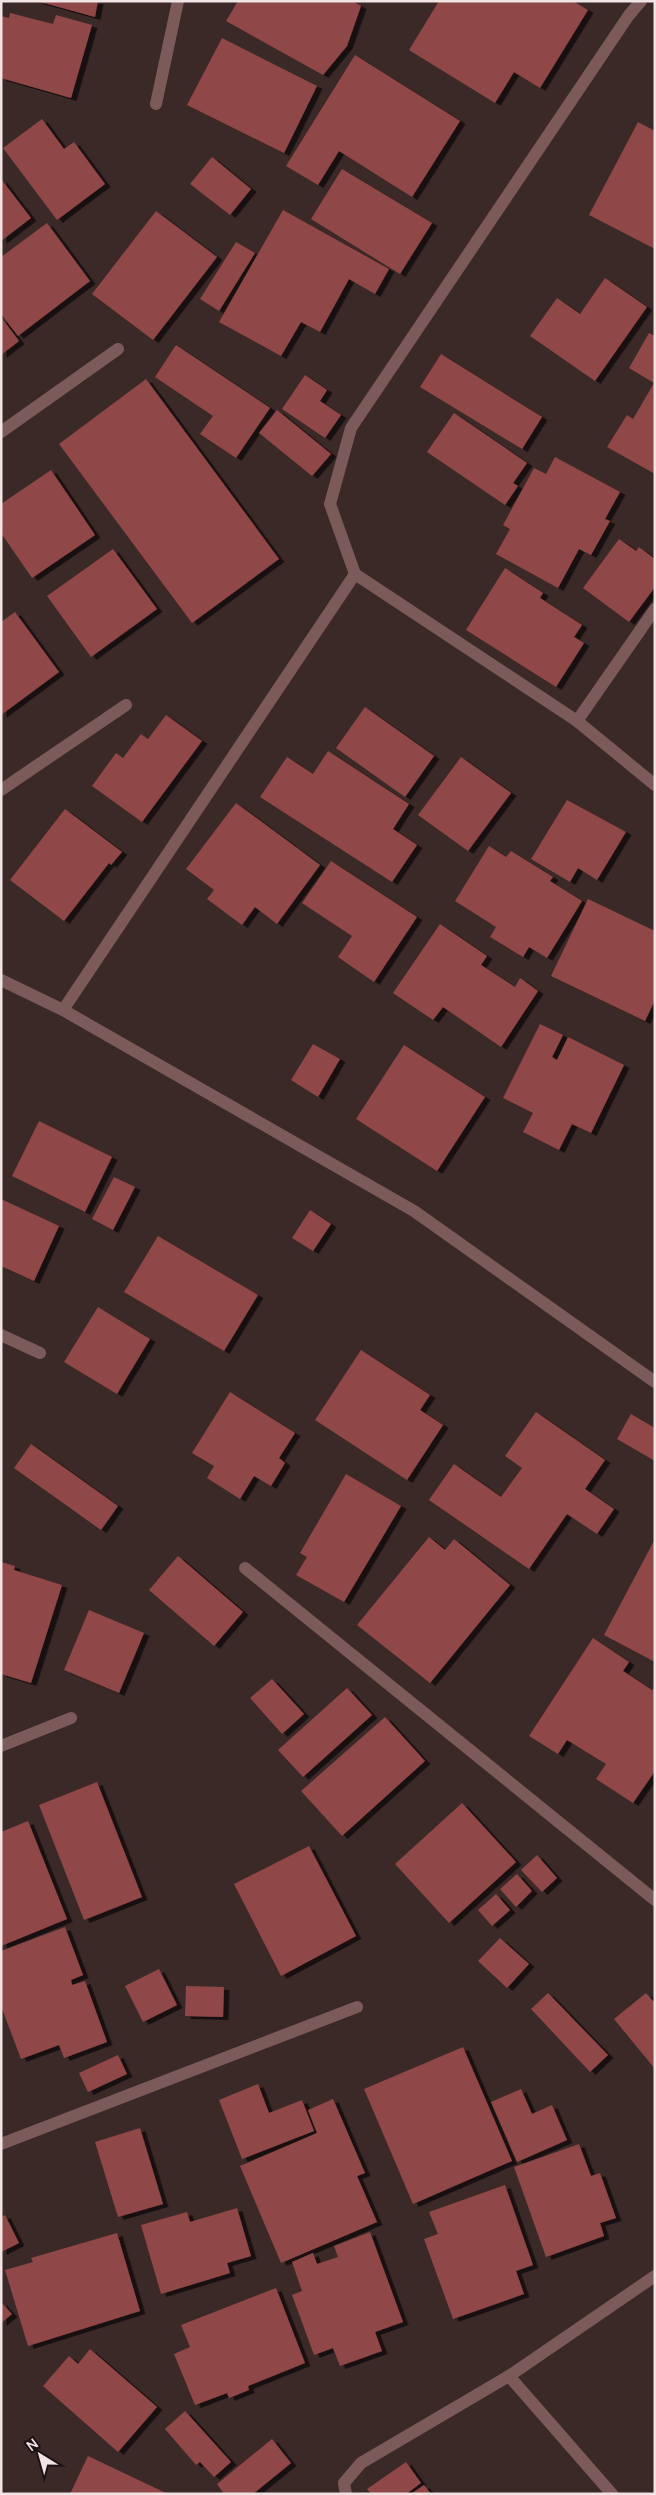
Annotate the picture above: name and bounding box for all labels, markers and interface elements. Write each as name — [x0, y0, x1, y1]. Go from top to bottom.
north arrow — [15, 2430, 65, 2480]
text: N — [22, 2434, 42, 2455]

